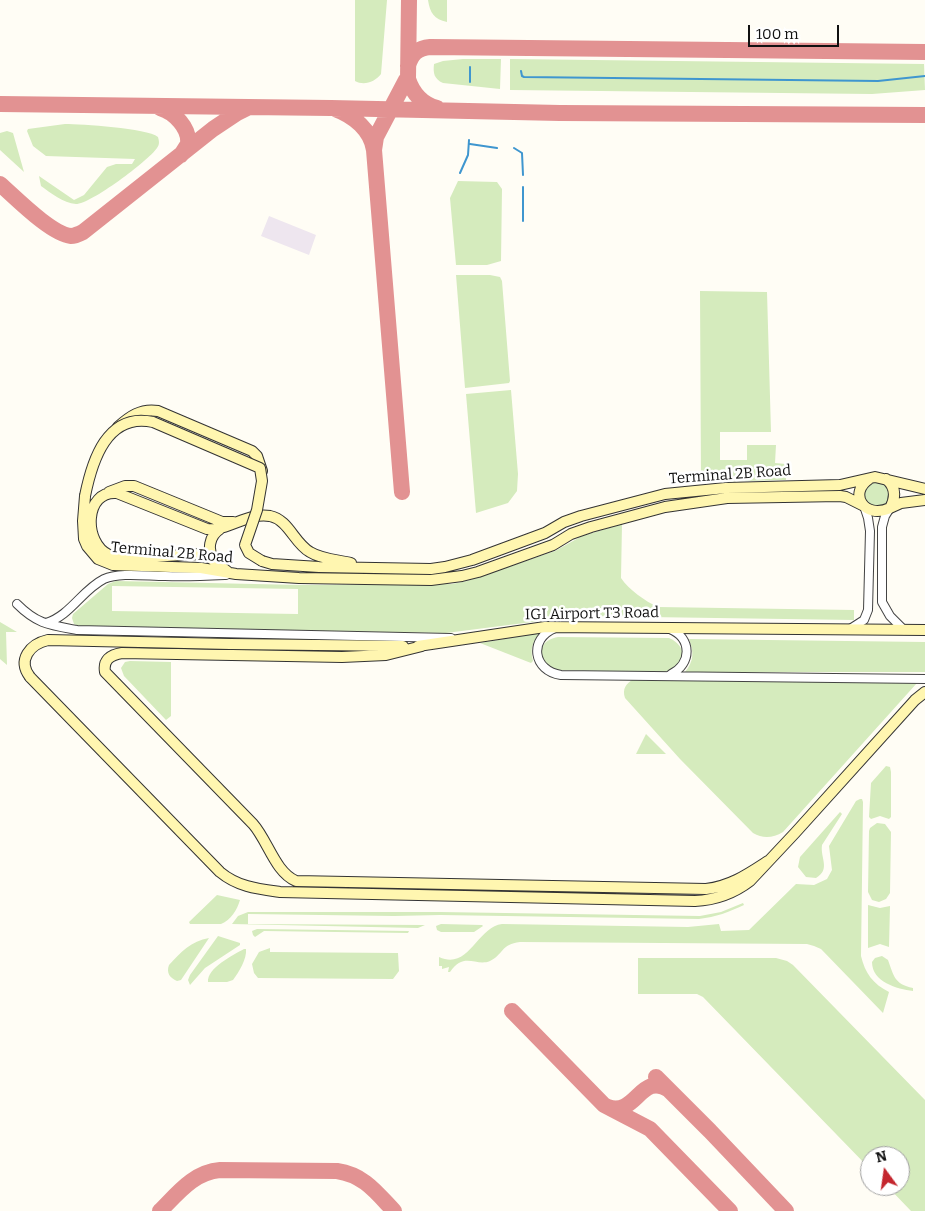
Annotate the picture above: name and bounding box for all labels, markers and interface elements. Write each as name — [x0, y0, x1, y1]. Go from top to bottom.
scale bar — [750, 15, 841, 47]
text: 100 m — [756, 25, 799, 43]
street label: Terminal 2B Road — [668, 462, 792, 488]
street label: Terminal 2B Road — [110, 539, 234, 567]
street label: IGI Airport T3 Road — [525, 604, 659, 624]
north arrow — [860, 1146, 910, 1196]
text: N — [874, 1147, 889, 1166]

